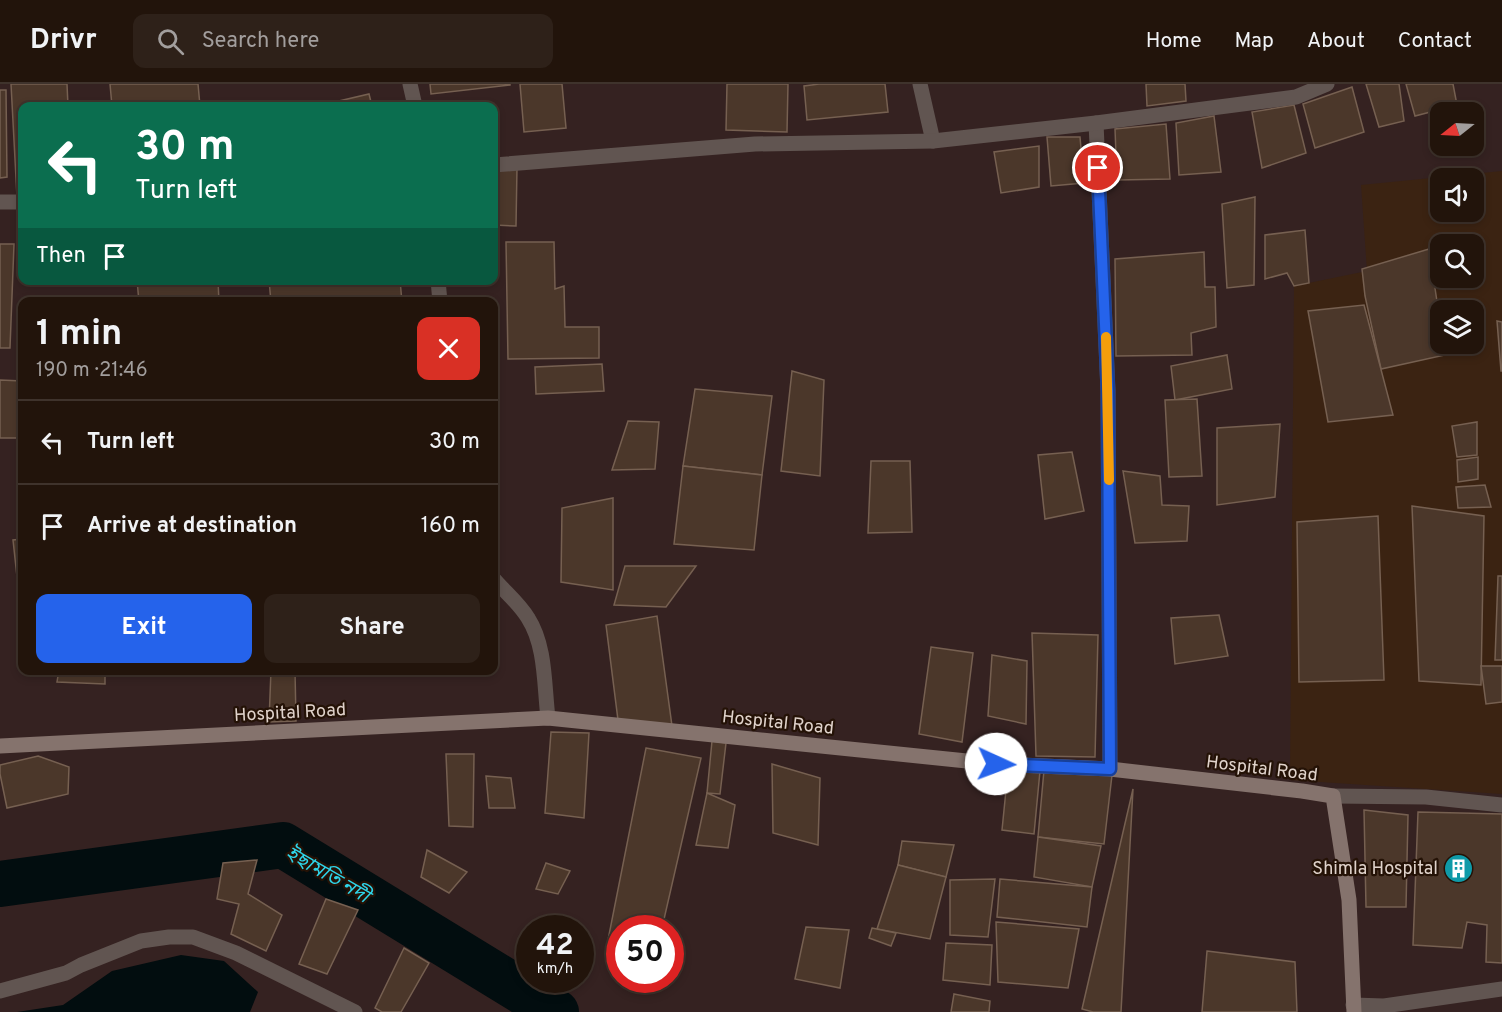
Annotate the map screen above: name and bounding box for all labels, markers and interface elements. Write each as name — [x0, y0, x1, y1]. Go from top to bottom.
search box — [133, 14, 553, 68]
text: Drivr — [30, 23, 97, 59]
icon: search — [154, 25, 187, 58]
text: Search here — [202, 28, 319, 55]
text: Home — [1146, 28, 1202, 55]
text: Map — [1235, 28, 1274, 55]
text: About — [1307, 28, 1365, 55]
text: Contact — [1398, 28, 1472, 55]
north arrow — [1430, 102, 1484, 156]
map controls — [1430, 102, 1484, 354]
text: 30 m — [135, 122, 234, 175]
icon: left — [36, 126, 114, 204]
pin — [1072, 142, 1123, 193]
icon: arrive — [1081, 151, 1114, 184]
button: sound — [1430, 168, 1484, 222]
text: Turn left — [135, 174, 237, 208]
button: search — [1430, 234, 1484, 288]
icon: arrive — [98, 240, 131, 273]
text: Then — [36, 243, 86, 270]
button: layers — [1430, 300, 1484, 354]
text: 1 min — [36, 312, 122, 358]
button: close — [417, 317, 480, 380]
text: 190 m · 21:46 — [36, 358, 148, 384]
icon: left — [36, 426, 69, 459]
text: Turn left — [87, 429, 175, 456]
text: 30 m — [429, 429, 480, 456]
icon: arrive — [36, 510, 69, 543]
text: Arrive at destination — [87, 513, 297, 540]
text: 160 m — [421, 513, 480, 540]
button: Exit — [36, 594, 252, 663]
button: Share — [264, 594, 480, 663]
street label: Hospital Road — [233, 699, 347, 728]
street label: Hospital Road — [721, 706, 835, 741]
position arrow — [964, 732, 1028, 796]
street label: Hospital Road — [1205, 751, 1319, 788]
water label: ইছামতি নদী — [280, 840, 377, 912]
building icon: Shimla Hospital — [1443, 852, 1475, 884]
place label: Shimla Hospital — [1312, 858, 1438, 881]
speed limit sign: 50 — [606, 915, 684, 993]
text: 42 — [536, 928, 574, 965]
text: km/h — [537, 960, 573, 979]

